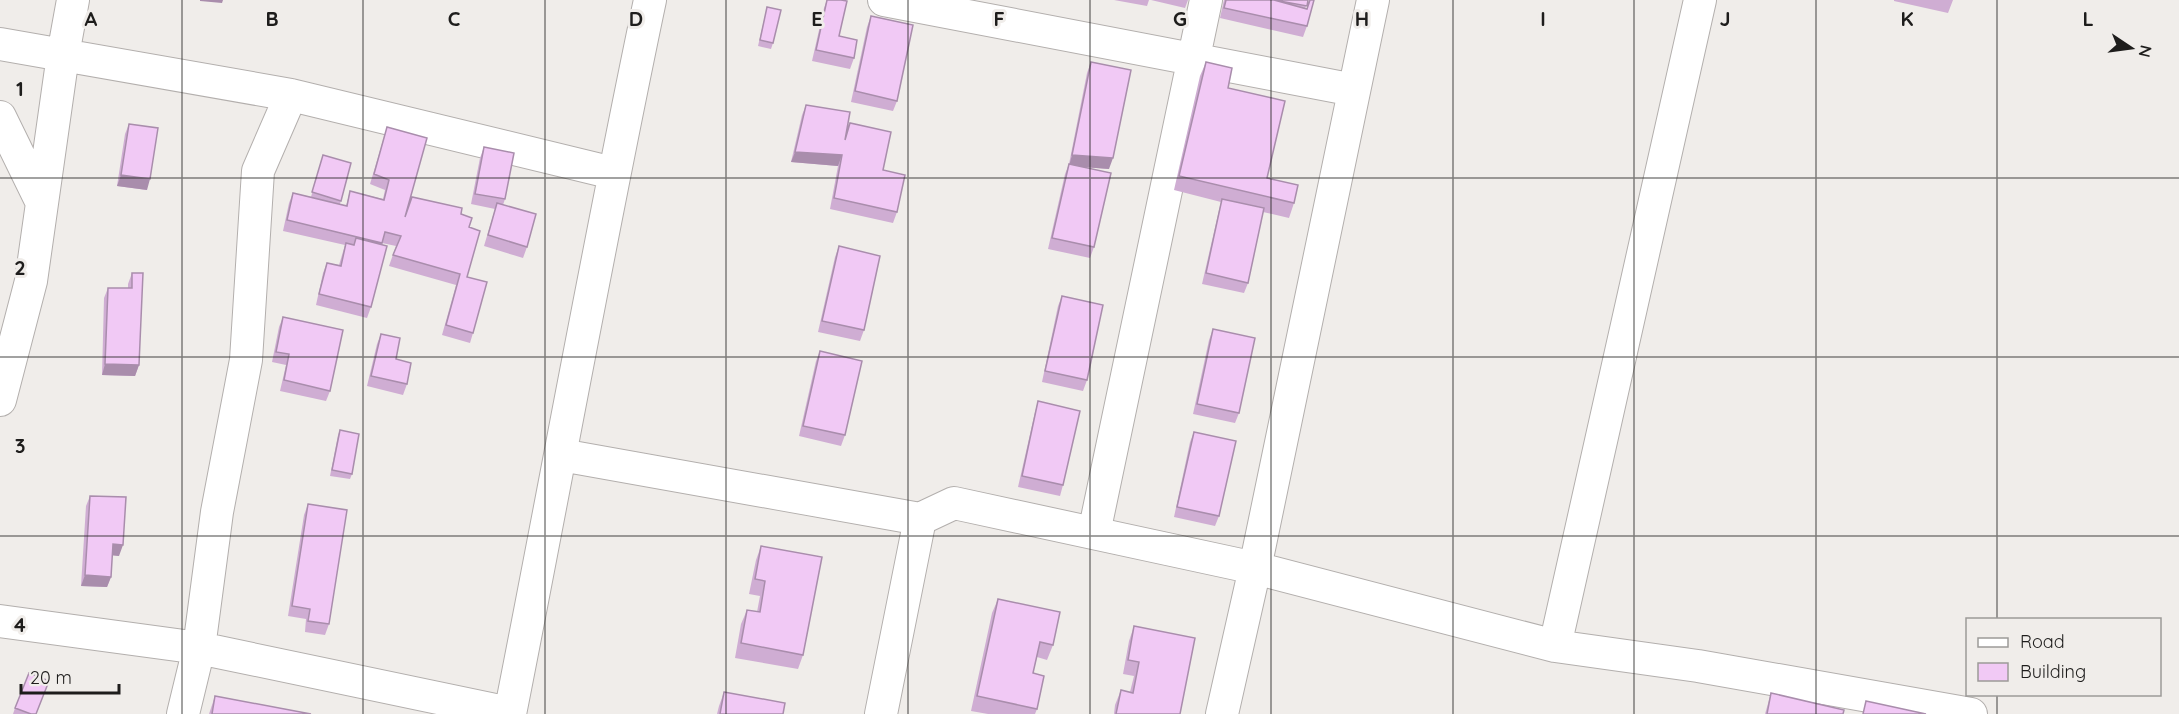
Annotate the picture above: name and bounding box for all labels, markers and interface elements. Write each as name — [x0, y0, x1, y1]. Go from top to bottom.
text: A — [85, 6, 98, 31]
text: B — [265, 6, 279, 31]
text: C — [448, 6, 461, 31]
text: D — [629, 6, 643, 31]
text: E — [811, 6, 823, 31]
text: F — [993, 6, 1005, 31]
text: G — [1173, 6, 1187, 31]
text: H — [1355, 6, 1369, 31]
text: I — [1540, 6, 1546, 31]
text: J — [1719, 6, 1731, 31]
text: K — [1900, 6, 1914, 31]
text: L — [2082, 6, 2094, 31]
north arrow — [2101, 18, 2161, 78]
text: N — [2135, 43, 2157, 59]
text: 1 — [16, 76, 24, 101]
text: 2 — [14, 255, 26, 280]
text: 3 — [15, 433, 25, 458]
text: 4 — [14, 612, 26, 637]
legend — [1966, 618, 2161, 696]
text: Road — [2020, 630, 2065, 653]
scale bar — [21, 657, 118, 695]
text: Building — [2020, 660, 2086, 683]
text: 20 m — [30, 666, 72, 689]

